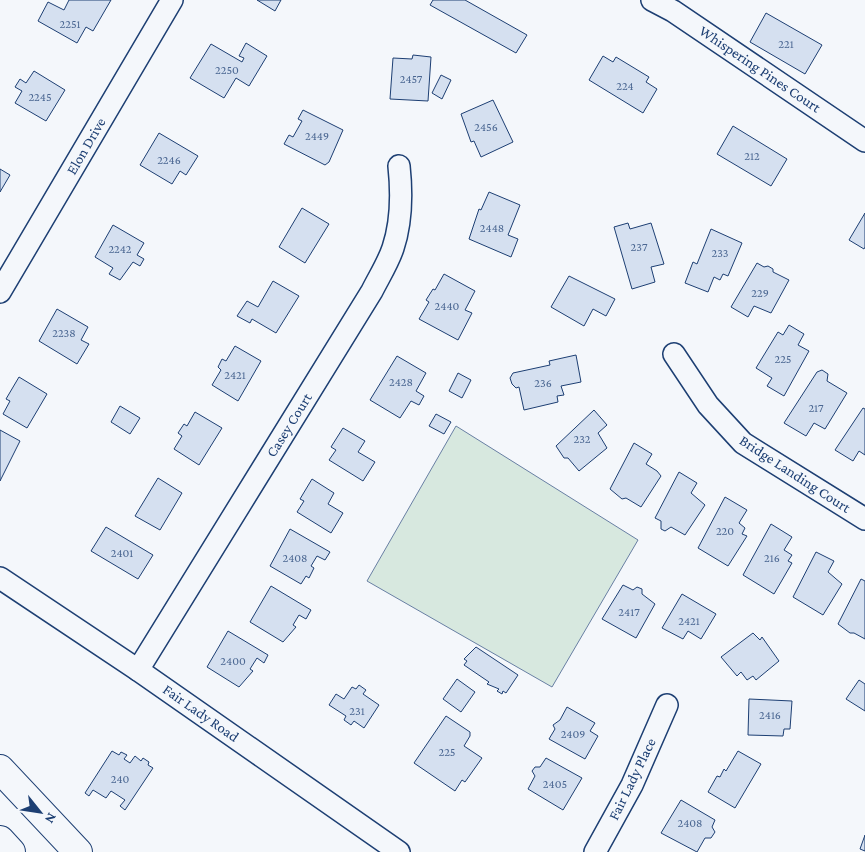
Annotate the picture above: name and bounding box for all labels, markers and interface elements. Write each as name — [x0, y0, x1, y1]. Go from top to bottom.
house number: 2251 — [60, 17, 80, 31]
street label: Whispering Pines Court — [696, 22, 825, 117]
house number: 221 — [778, 37, 794, 51]
house number: 2250 — [215, 63, 239, 77]
house number: 2457 — [400, 72, 423, 86]
house number: 224 — [616, 79, 634, 93]
house number: 2245 — [28, 90, 52, 104]
street label: Elon Drive — [63, 114, 109, 177]
house number: 2456 — [474, 120, 498, 134]
house number: 2449 — [305, 129, 329, 143]
house number: 212 — [744, 149, 760, 163]
house number: 2246 — [157, 153, 181, 167]
house number: 2448 — [480, 221, 504, 235]
house number: 237 — [631, 240, 648, 254]
house number: 2242 — [108, 242, 132, 256]
house number: 233 — [711, 246, 729, 260]
house number: 229 — [751, 286, 769, 300]
house number: 2440 — [435, 299, 460, 313]
house number: 2238 — [52, 326, 76, 340]
house number: 225 — [774, 352, 792, 366]
house number: 2421 — [224, 368, 246, 382]
house number: 2428 — [389, 375, 413, 389]
house number: 236 — [534, 376, 552, 390]
street label: Casey Court — [263, 389, 316, 460]
house number: 217 — [808, 401, 824, 415]
house number: 232 — [573, 432, 591, 446]
street label: Bridge Landing Court — [736, 432, 854, 517]
house number: 220 — [716, 524, 734, 538]
house number: 2401 — [111, 546, 133, 560]
house number: 2408 — [282, 551, 308, 565]
house number: 216 — [764, 551, 780, 565]
house number: 2417 — [618, 605, 640, 619]
house number: 2421 — [678, 614, 700, 628]
house number: 2400 — [220, 654, 246, 668]
street label: Fair Lady Road — [160, 681, 242, 746]
house number: 231 — [349, 704, 365, 718]
house number: 2416 — [759, 708, 781, 722]
house number: 2409 — [561, 727, 585, 741]
street label: Fair Lady Place — [605, 735, 660, 823]
house number: 225 — [438, 745, 456, 759]
house number: 240 — [111, 772, 130, 786]
house number: 2405 — [543, 777, 567, 791]
north arrow — [15, 787, 65, 837]
text: N — [42, 810, 61, 827]
house number: 2408 — [677, 816, 703, 830]

